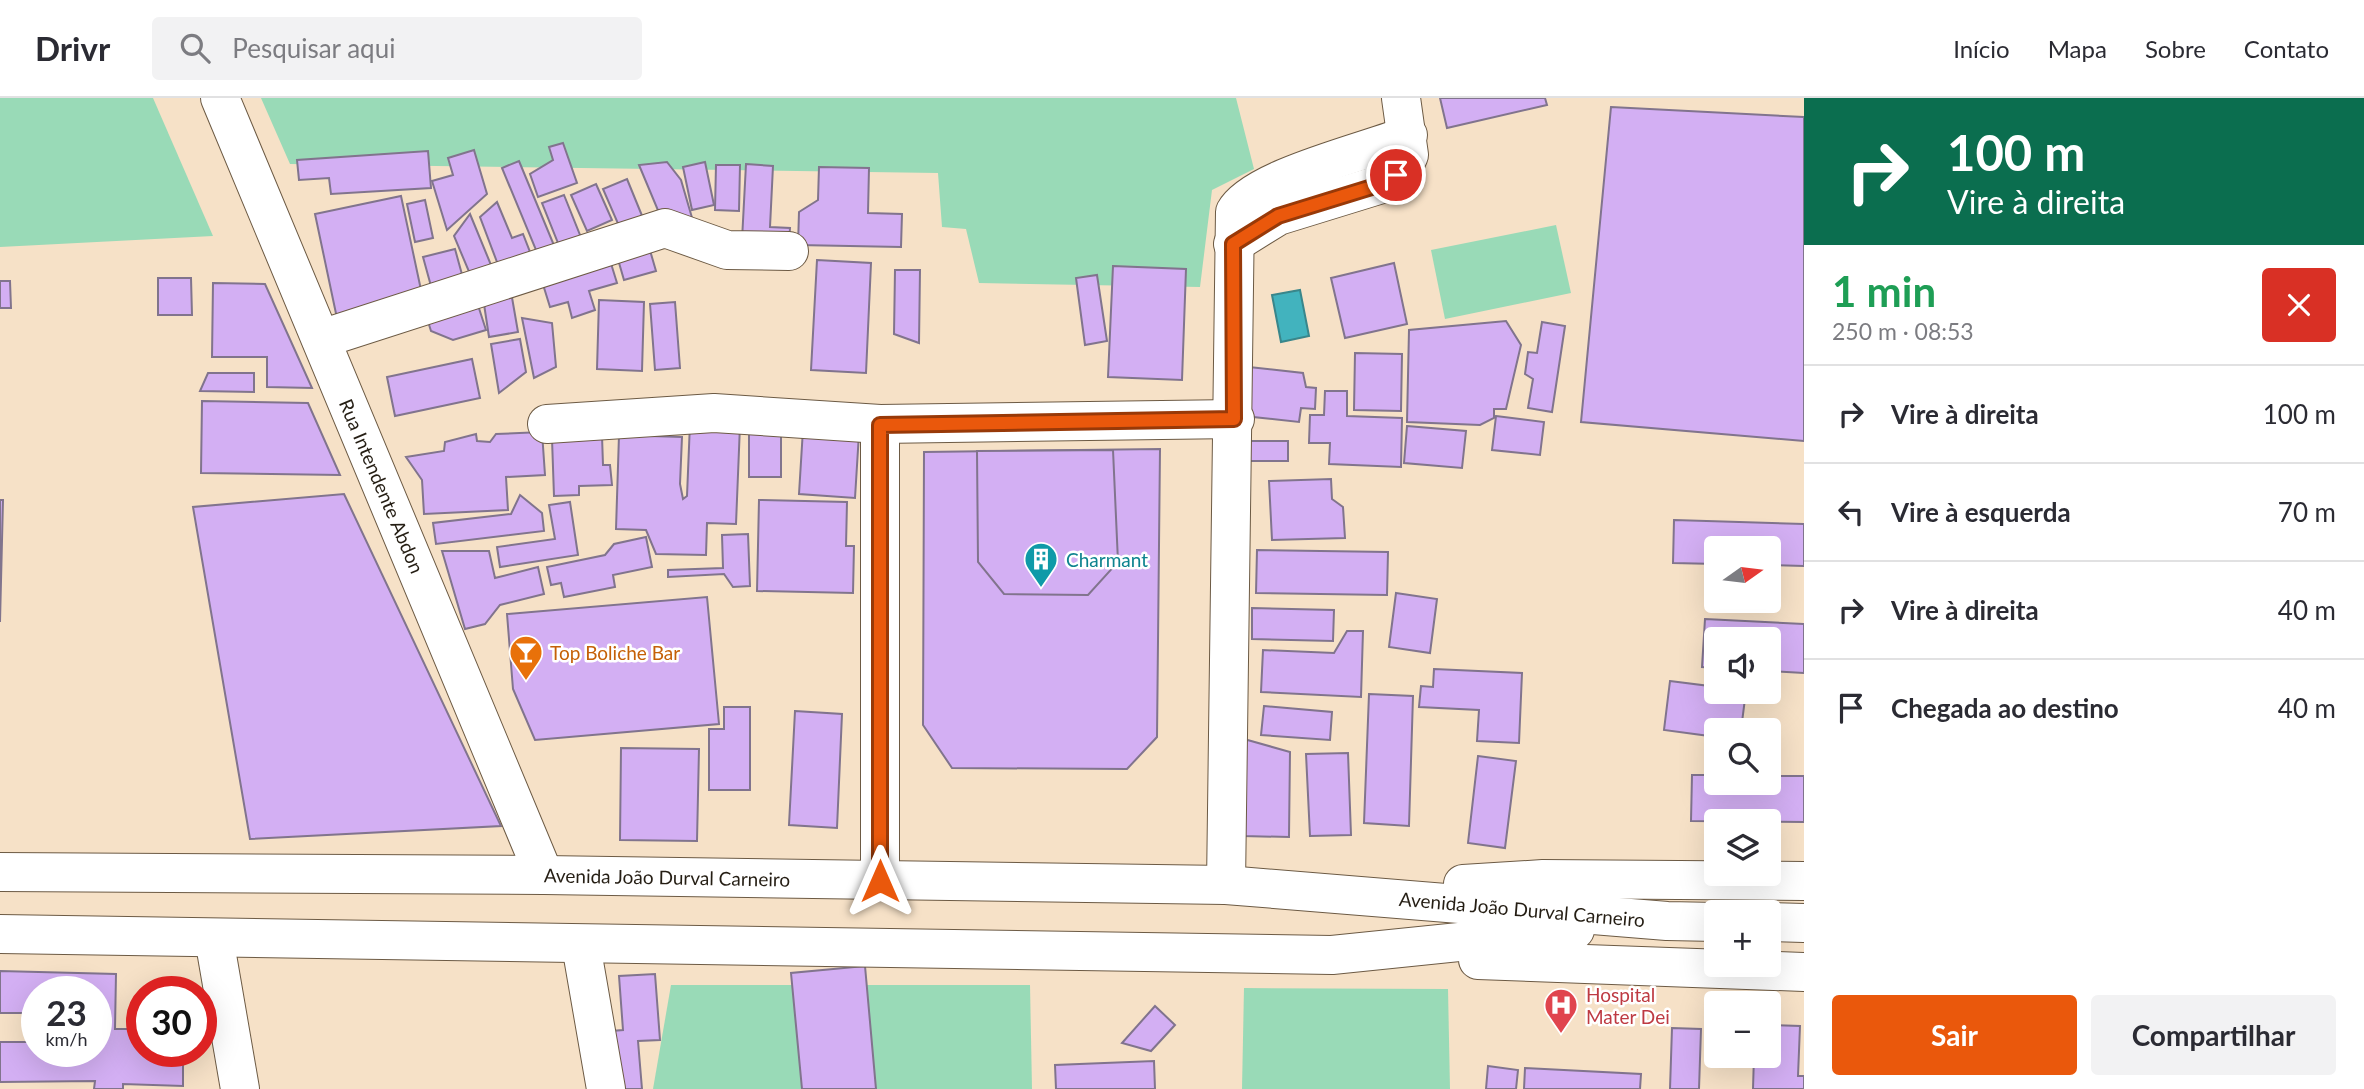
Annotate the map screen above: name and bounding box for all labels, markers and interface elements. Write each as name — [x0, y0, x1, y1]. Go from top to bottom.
search box — [152, 17, 642, 80]
text: Drivr — [35, 28, 110, 68]
icon: search — [176, 29, 214, 67]
text: Pesquisar aqui — [232, 32, 395, 64]
text: Início — [1953, 34, 2010, 63]
text: Mapa — [2048, 34, 2107, 63]
text: Sobre — [2145, 34, 2206, 63]
text: Contato — [2244, 34, 2329, 63]
text: 100 m — [1947, 123, 2085, 181]
icon: right — [1832, 126, 1923, 217]
pin — [1366, 145, 1426, 205]
icon: arrive — [1377, 156, 1415, 194]
text: Vire à direita — [1947, 182, 2125, 221]
text: 1 min — [1832, 266, 1936, 316]
button: close — [2262, 268, 2336, 342]
text: 250 m · 08:53 — [1832, 317, 1974, 345]
street label: Rua Intendente Abdon — [335, 395, 429, 577]
icon: right — [1832, 395, 1870, 433]
text: Vire à direita — [1891, 398, 2039, 430]
text: 100 m — [2263, 398, 2336, 430]
icon: left — [1832, 493, 1870, 531]
text: Vire à esquerda — [1891, 496, 2071, 528]
text: 70 m — [2278, 496, 2336, 528]
north arrow — [1704, 536, 1782, 612]
map controls — [1704, 536, 1781, 1068]
building icon: Charmant — [1022, 540, 1060, 589]
place label: Charmant — [1066, 548, 1148, 571]
icon: right — [1832, 591, 1870, 629]
text: Vire à direita — [1891, 594, 2039, 626]
text: 40 m — [2278, 594, 2336, 626]
button: sound — [1704, 627, 1781, 704]
bar icon: Top Boliche Bar — [507, 633, 545, 682]
place label: Top Boliche Bar — [550, 641, 680, 664]
icon: arrive — [1832, 689, 1870, 727]
text: Chegada ao destino — [1891, 692, 2119, 724]
text: 40 m — [2278, 692, 2336, 724]
button: search — [1704, 718, 1781, 795]
button: layers — [1704, 809, 1781, 886]
position arrow — [843, 844, 917, 918]
street label: Avenida João Durval Carneiro — [544, 863, 790, 891]
street label: Avenida João Durval Carneiro — [1398, 887, 1646, 931]
button: + — [1704, 900, 1781, 977]
speed limit sign: 30 — [126, 976, 217, 1067]
place label: Hospital Mater Dei — [1586, 983, 1670, 1028]
hospital icon: Hospital Mater Dei — [1542, 986, 1580, 1035]
text: 23 — [46, 991, 87, 1033]
button: − — [1704, 991, 1781, 1068]
button: Sair — [1832, 995, 2077, 1075]
button: Compartilhar — [2091, 995, 2336, 1075]
text: km/h — [45, 1028, 88, 1050]

